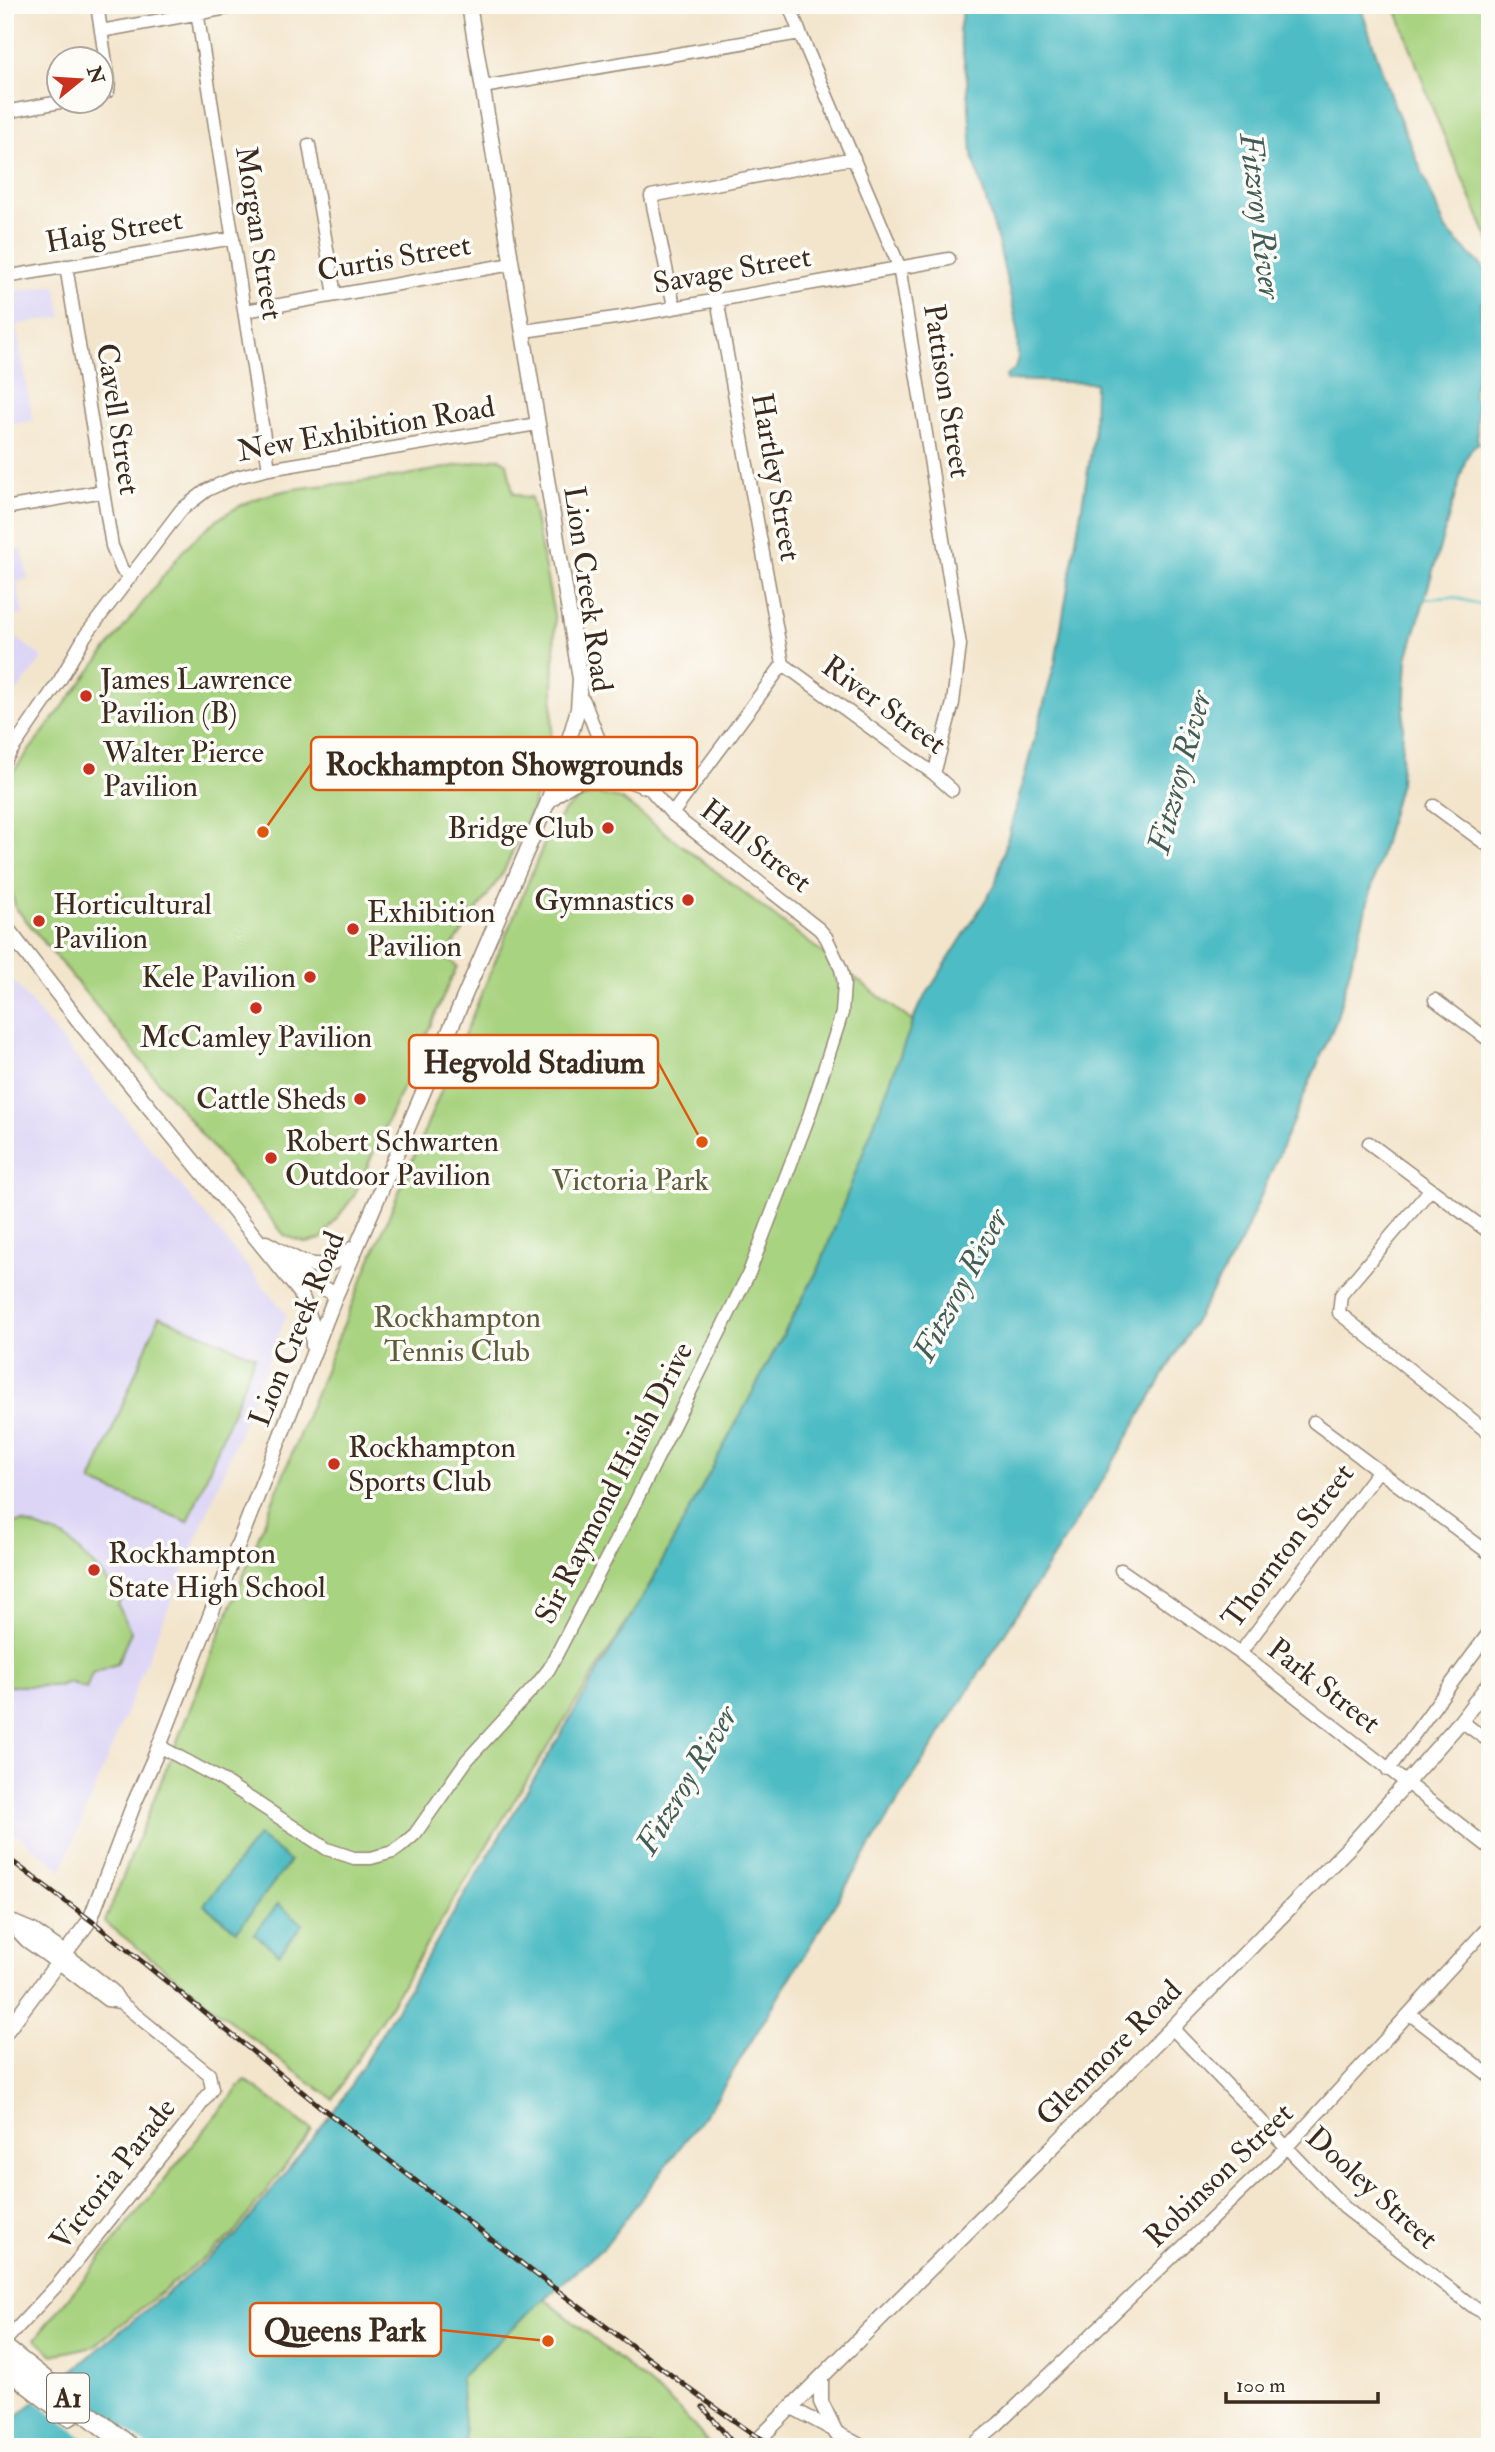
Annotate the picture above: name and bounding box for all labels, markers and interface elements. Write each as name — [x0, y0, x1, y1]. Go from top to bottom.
north arrow — [46, 46, 116, 116]
text: N — [81, 62, 110, 88]
water label: Fitzroy River — [1230, 129, 1290, 303]
street label: Morgan Street — [227, 144, 291, 323]
street label: Haig Street — [43, 201, 186, 261]
street label: Curtis Street — [314, 226, 474, 290]
street label: Savage Street — [650, 238, 814, 302]
street label: Pattison Street — [915, 301, 979, 481]
street label: Cavell Street — [88, 341, 148, 498]
street label: New Exhibition Road — [234, 388, 498, 470]
street label: Hartley Street — [743, 390, 809, 564]
street label: Lion Creek Road — [555, 484, 621, 694]
street label: River Street — [815, 648, 953, 763]
place label: James Lawrence Pavilion (B) — [99, 661, 292, 732]
water label: Fitzroy River — [1139, 684, 1221, 860]
marker: James Lawrence Pavilion (B) — [78, 688, 94, 704]
place label: Walter Pierce Pavilion — [102, 734, 264, 805]
callout: Rockhampton Showgrounds — [311, 737, 697, 790]
text: Rockhampton Showgrounds — [325, 745, 683, 785]
marker: Walter Pierce Pavilion — [81, 761, 97, 777]
street label: Hall Street — [693, 791, 819, 901]
place label: Bridge Club — [447, 810, 594, 847]
marker: Bridge Club — [600, 820, 616, 836]
place label: Gymnastics — [534, 882, 674, 919]
place label: Horticultural Pavilion — [53, 886, 212, 957]
marker: Gymnastics — [680, 892, 696, 908]
place label: Exhibition Pavilion — [367, 894, 495, 965]
marker: Horticultural Pavilion — [31, 913, 47, 929]
marker: Exhibition Pavilion — [345, 921, 361, 937]
place label: Kele Pavilion — [141, 959, 296, 996]
marker: Kele Pavilion — [302, 969, 318, 985]
marker: McCamley Pavilion — [248, 1000, 264, 1016]
place label: McCamley Pavilion — [140, 1019, 372, 1056]
callout: Hegvold Stadium — [409, 1035, 658, 1088]
text: Hegvold Stadium — [423, 1043, 645, 1083]
place label: Cattle Sheds — [196, 1081, 346, 1118]
marker: Cattle Sheds — [352, 1091, 368, 1107]
place label: Robert Schwarten Outdoor Pavilion — [285, 1123, 499, 1194]
marker: Robert Schwarten Outdoor Pavilion — [263, 1150, 279, 1166]
park label: Victoria Park — [551, 1162, 709, 1199]
water label: Fitzroy River — [903, 1200, 1019, 1370]
street label: Lion Creek Road — [241, 1226, 353, 1432]
park label: Rockhampton Tennis Club — [373, 1299, 541, 1370]
street label: Sir Raymond Huish Drive — [527, 1336, 701, 1630]
place label: Rockhampton Sports Club — [348, 1429, 516, 1500]
marker: Rockhampton Sports Club — [326, 1456, 342, 1472]
street label: Thornton Street — [1214, 1456, 1362, 1636]
place label: Rockhampton State High School — [108, 1535, 326, 1606]
marker: Rockhampton State High School — [86, 1562, 102, 1578]
street label: Park Street — [1260, 1630, 1388, 1742]
water label: Fitzroy River — [626, 1697, 748, 1863]
street label: Glenmore Road — [1028, 1972, 1190, 2134]
street label: Victoria Parade — [42, 2091, 184, 2257]
street label: Robinson Street — [1137, 2095, 1301, 2255]
street label: Dooley Street — [1298, 2119, 1446, 2257]
callout: Queens Park — [250, 2303, 441, 2356]
text: Queens Park — [264, 2311, 427, 2351]
scale bar — [1226, 2361, 1378, 2405]
text: 100 m — [1236, 2372, 1286, 2399]
road number: A1 — [47, 2374, 89, 2422]

